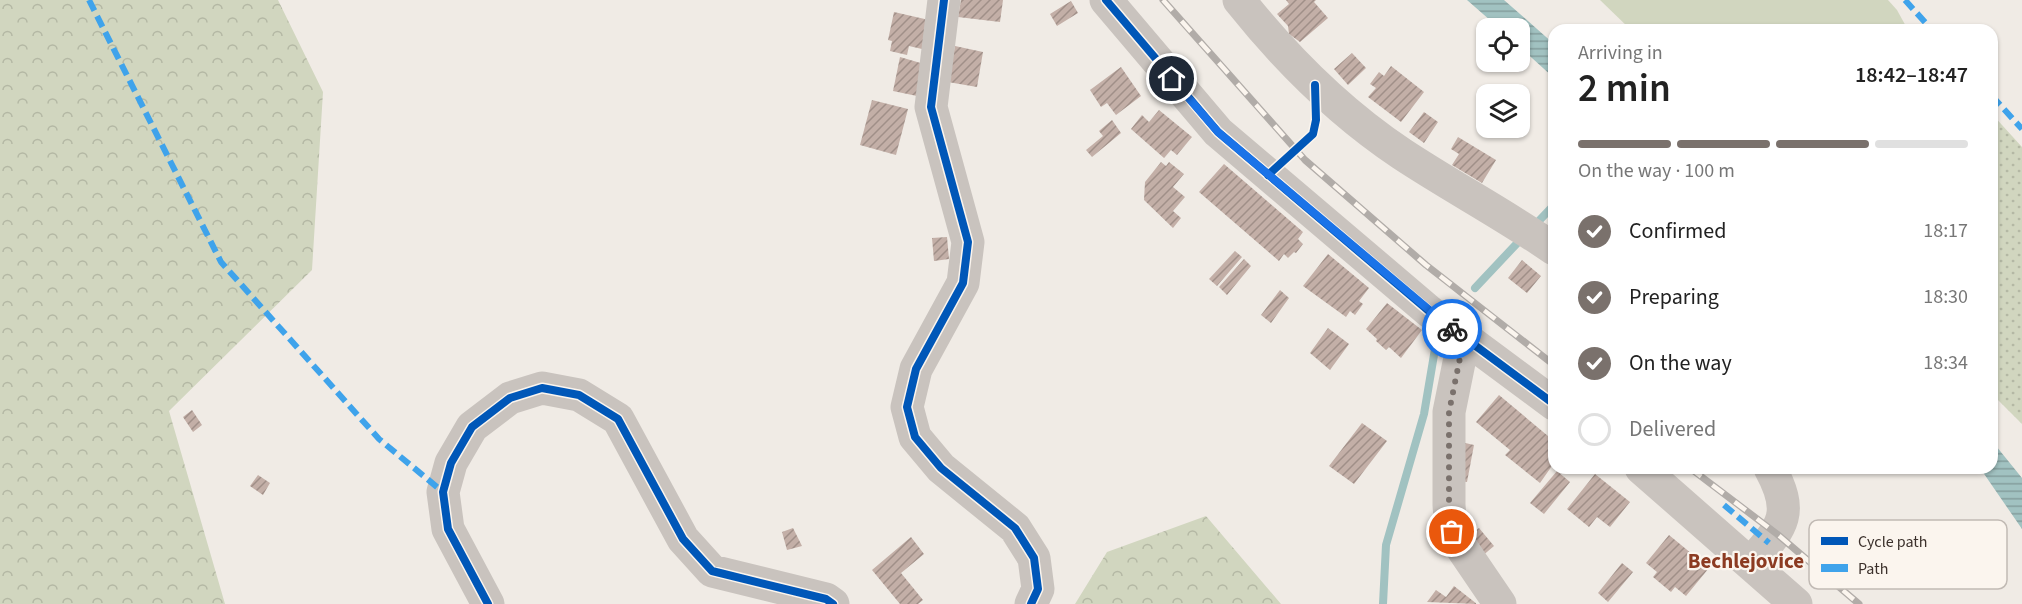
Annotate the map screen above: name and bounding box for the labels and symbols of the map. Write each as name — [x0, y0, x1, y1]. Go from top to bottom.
pin — [1146, 53, 1197, 104]
courier — [1422, 299, 1482, 359]
pin — [1426, 506, 1477, 557]
legend — [1809, 520, 2007, 589]
text: Cycle path — [1858, 531, 1927, 553]
district label: Bechlejovice — [1688, 546, 1804, 576]
text: Path — [1858, 558, 1888, 580]

